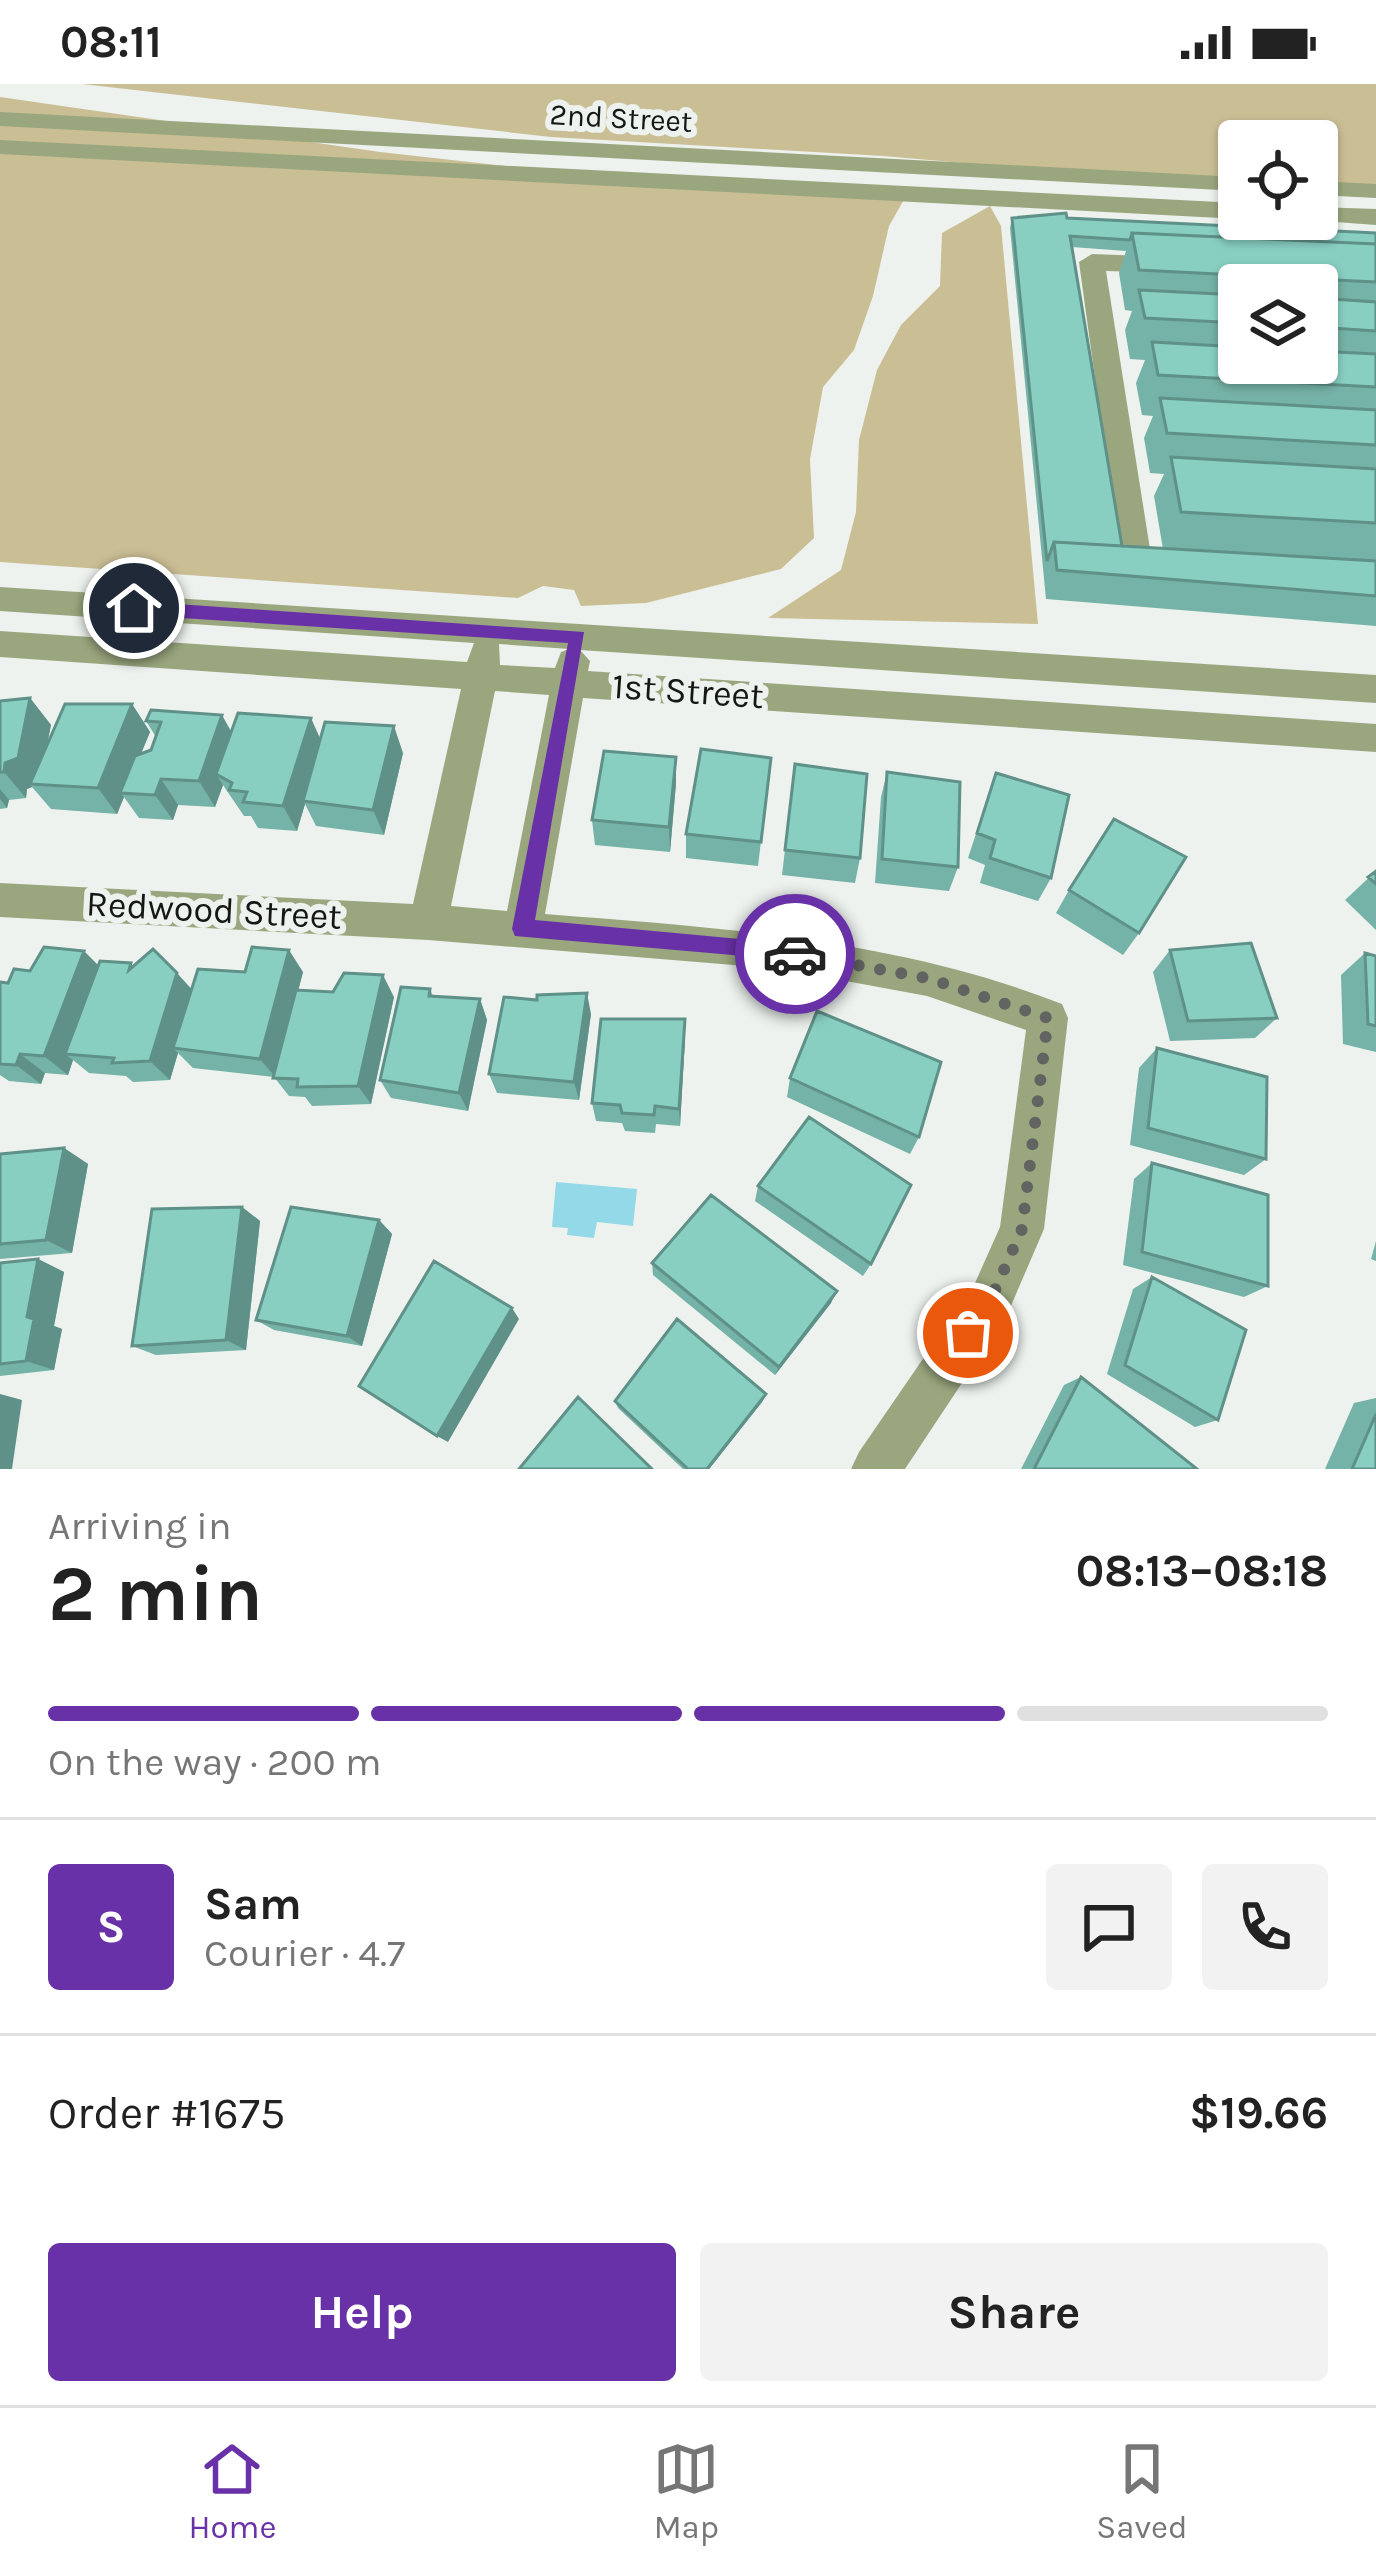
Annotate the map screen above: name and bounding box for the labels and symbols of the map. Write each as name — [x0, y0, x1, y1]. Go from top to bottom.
street label: 2nd Street — [549, 96, 693, 140]
pin — [83, 557, 185, 659]
street label: 1st Street — [611, 665, 765, 717]
street label: Redwood Street — [85, 882, 343, 938]
courier — [735, 894, 855, 1014]
pin — [917, 1282, 1019, 1384]

